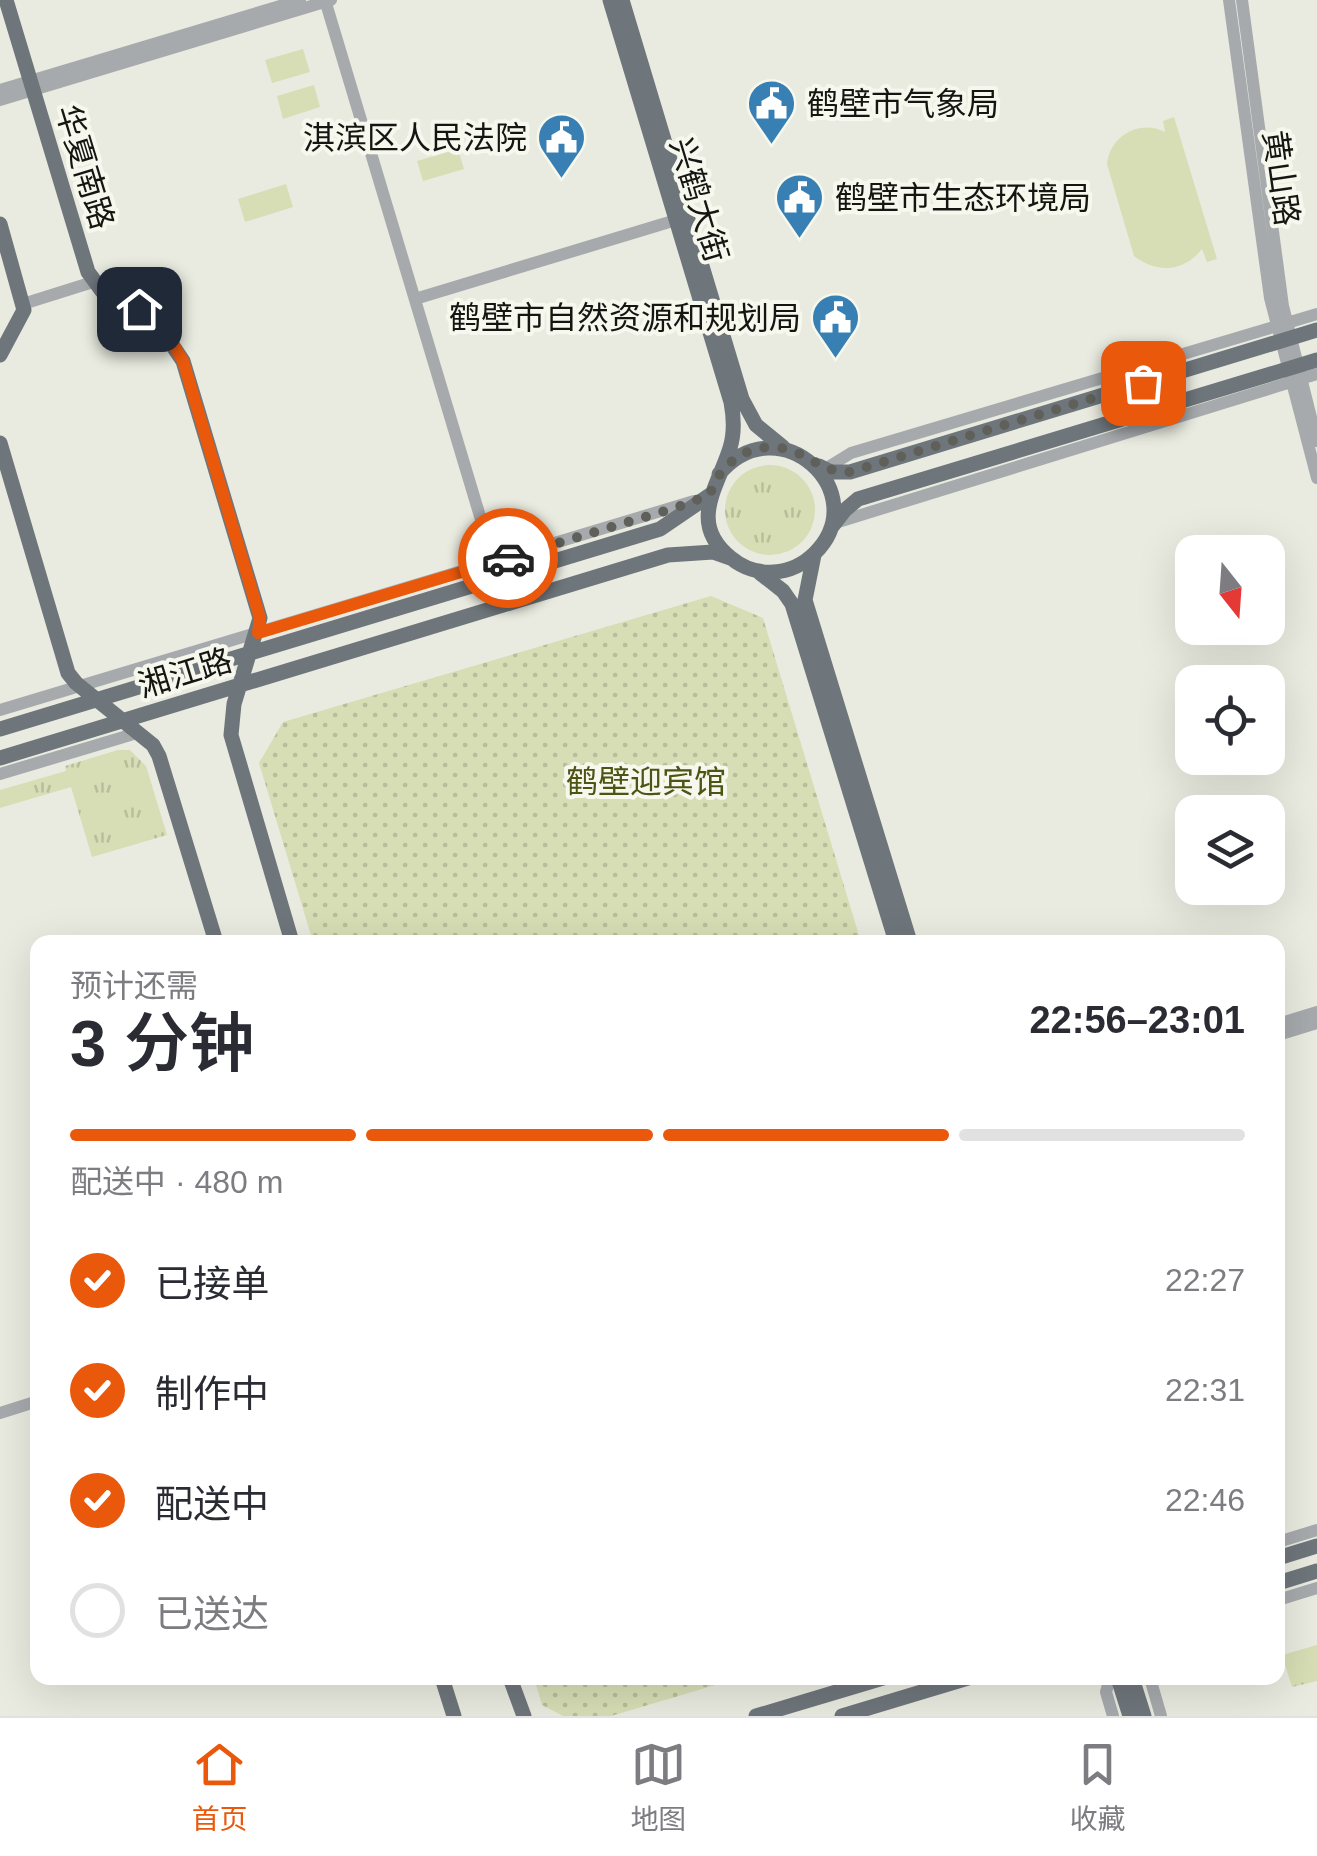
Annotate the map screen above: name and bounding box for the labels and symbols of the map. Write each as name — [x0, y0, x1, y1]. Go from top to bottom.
public building icon: 鹤壁市气象局 — [746, 78, 798, 146]
place label: 鹤壁市气象局 — [807, 86, 999, 122]
street label: 华夏南路 — [49, 101, 121, 233]
public building icon: 淇滨区人民法院 — [536, 112, 588, 180]
place label: 淇滨区人民法院 — [303, 120, 527, 156]
street label: 黄山路 — [1256, 128, 1306, 228]
street label: 兴鹤大街 — [663, 134, 735, 266]
public building icon: 鹤壁市生态环境局 — [774, 172, 826, 240]
place label: 鹤壁市生态环境局 — [835, 180, 1091, 216]
pin — [97, 267, 182, 352]
public building icon: 鹤壁市自然资源和规划局 — [810, 292, 862, 360]
place label: 鹤壁市自然资源和规划局 — [449, 300, 801, 336]
pin — [1101, 341, 1186, 426]
courier — [458, 508, 558, 608]
north arrow — [1175, 535, 1285, 645]
street label: 湘江路 — [134, 642, 236, 704]
park label: 鹤壁迎宾馆 — [566, 764, 726, 800]

